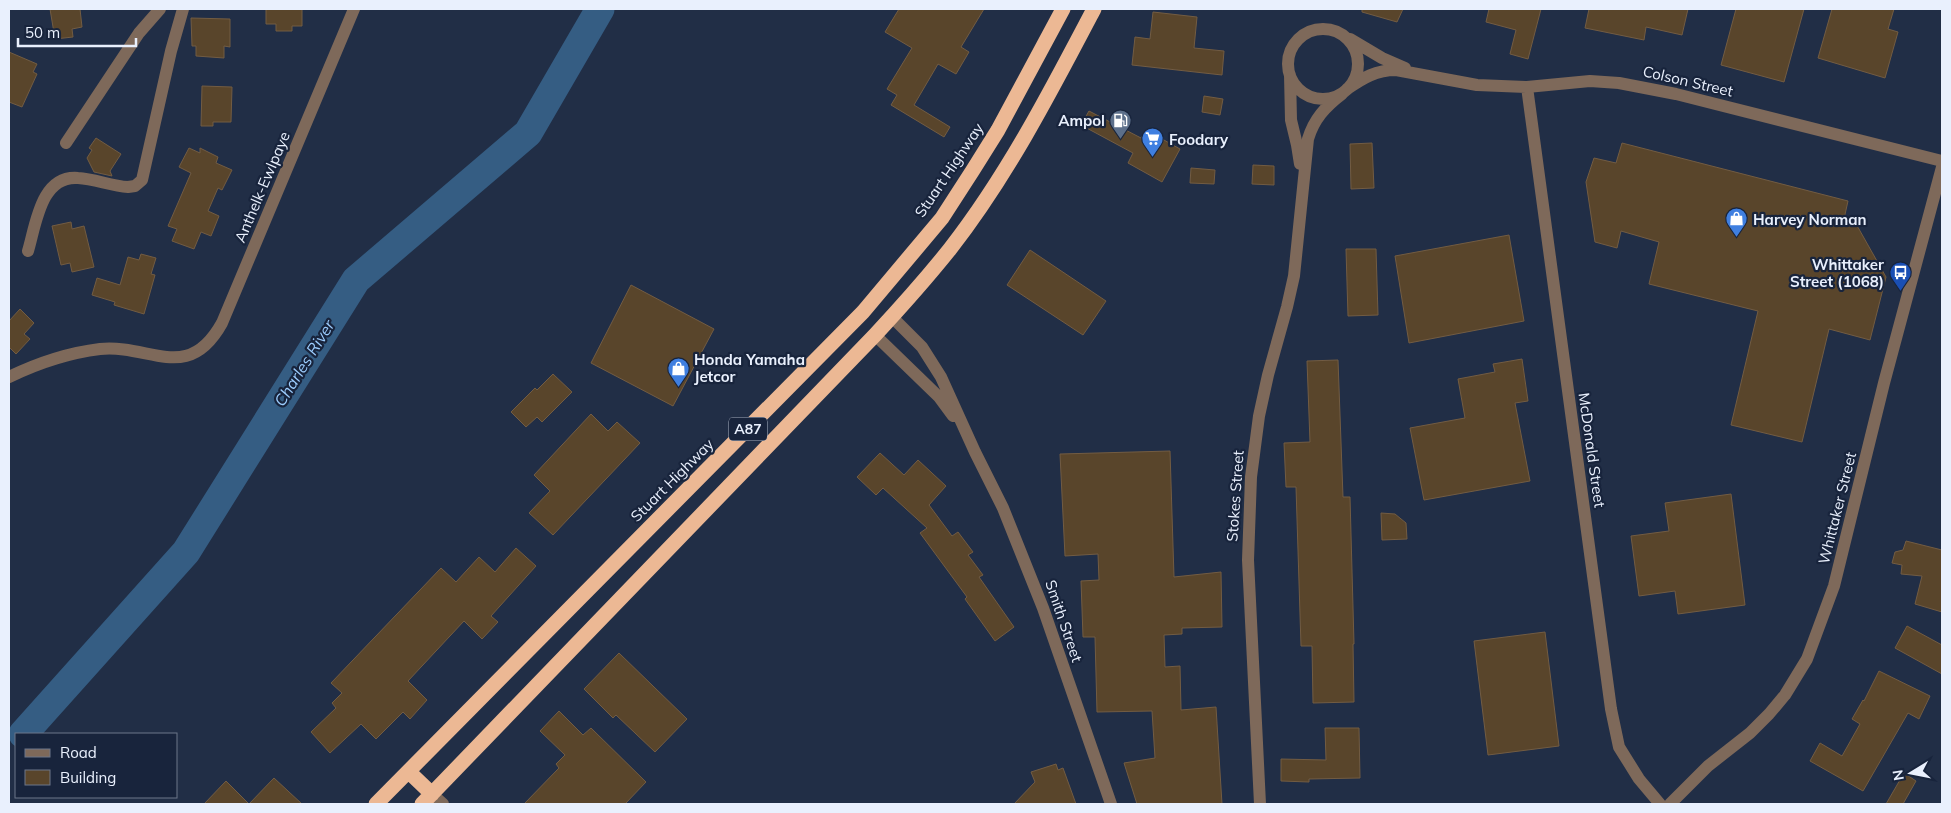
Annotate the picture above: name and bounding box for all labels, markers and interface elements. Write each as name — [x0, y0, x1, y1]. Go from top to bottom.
scale bar — [18, 15, 135, 47]
text: 50 m — [25, 23, 60, 42]
street label: Colson Street — [1641, 61, 1735, 101]
fuel station icon: Ampol — [1109, 108, 1133, 139]
place label: Ampol — [1058, 111, 1105, 130]
street label: Stuart Highway — [910, 119, 988, 221]
supermarket icon: Foodary — [1141, 127, 1165, 158]
street label: Anthelk-Ewlpaye — [230, 129, 294, 245]
place label: Foodary — [1169, 130, 1229, 149]
shop icon: Harvey Norman — [1725, 207, 1749, 238]
place label: Harvey Norman — [1753, 210, 1867, 229]
place label: Whittaker Street (1068) — [1790, 255, 1884, 291]
bus stop icon: Whittaker Street (1068) — [1888, 261, 1912, 292]
water label: Charles River — [270, 315, 339, 410]
place label: Honda Yamaha Jetcor — [694, 350, 805, 386]
shop icon: Honda Yamaha Jetcor — [666, 356, 690, 387]
street label: McDonald Street — [1575, 391, 1609, 509]
road number: A87 — [729, 418, 767, 440]
street label: Stuart Highway — [626, 434, 718, 526]
street label: Stokes Street — [1222, 450, 1248, 542]
street label: Whittaker Street — [1814, 450, 1860, 566]
street label: Smith Street — [1041, 577, 1087, 665]
legend — [15, 733, 178, 798]
text: Road — [60, 743, 97, 762]
north arrow — [1886, 748, 1936, 798]
text: Building — [60, 768, 116, 787]
text: N — [1888, 768, 1908, 782]

